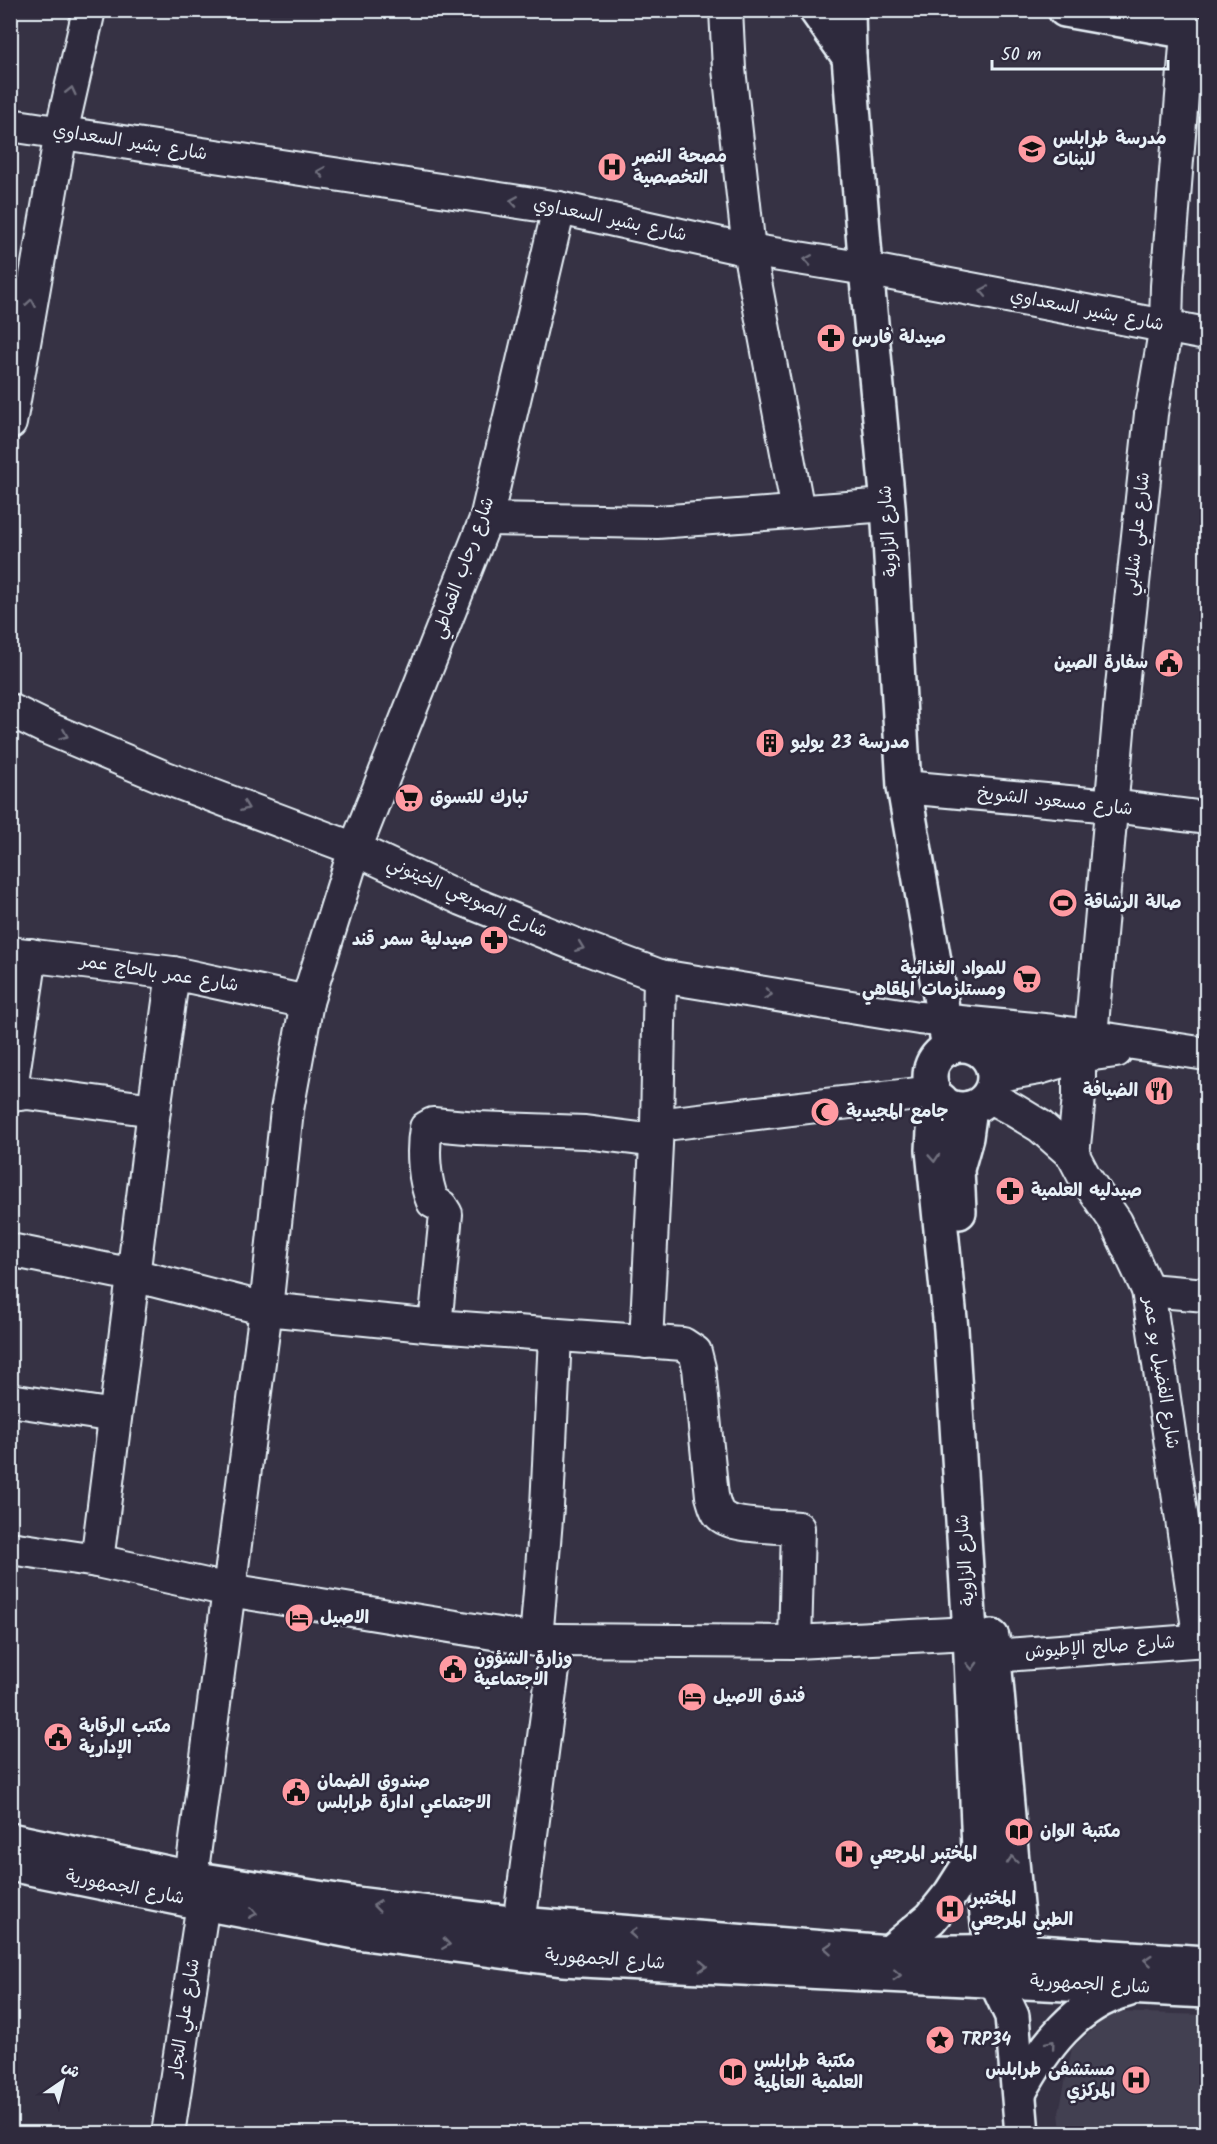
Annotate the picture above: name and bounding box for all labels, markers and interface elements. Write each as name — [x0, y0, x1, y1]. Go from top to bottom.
scale bar — [992, 33, 1168, 71]
text: 50 m — [1001, 41, 1041, 70]
one-way arrow — [64, 86, 77, 96]
street label: شارع بشير السعداوي — [51, 116, 209, 170]
place label: مدرسة طرابلس للبنات — [1053, 125, 1167, 175]
school or university icon: مدرسة طرابلس للبنات — [1016, 133, 1048, 165]
place label: مصحة النصر التخصصية — [631, 143, 727, 193]
hospital icon: مصحة النصر التخصصية — [596, 151, 628, 183]
one-way arrow — [317, 166, 326, 178]
street label: شارع بشير السعداوي — [531, 190, 689, 250]
one-way arrow — [510, 195, 520, 208]
one-way arrow — [804, 254, 813, 266]
street label: شارع بشير السعداوي — [1008, 282, 1166, 340]
one-way arrow — [979, 285, 989, 298]
one-way arrow — [25, 299, 37, 308]
pharmacy icon: صيدلة فارس — [815, 322, 847, 354]
place label: صيدلة فارس — [852, 324, 946, 353]
street label: شارع علي شلابي — [1117, 471, 1159, 597]
street label: شارع الزاوية — [871, 484, 907, 578]
street label: شارع رحاب القماطي — [425, 493, 503, 643]
public building icon: سفارة الصين — [1153, 647, 1185, 679]
place label: سفارة الصين — [1054, 649, 1148, 678]
building icon: مدرسة 23 يوليو — [754, 727, 786, 759]
one-way arrow — [57, 728, 68, 740]
place label: مدرسة 23 يوليو — [790, 729, 910, 758]
street label: شارع مسعود الشويخ — [976, 779, 1134, 825]
supermarket icon: تبارك للتسوق — [393, 782, 425, 814]
place label: تبارك للتسوق — [430, 784, 528, 813]
one-way arrow — [239, 800, 250, 812]
street label: شارع الصويعي الخيتوني — [382, 849, 552, 947]
sports icon: صالة الرشاقة — [1047, 887, 1079, 919]
place label: صالة الرشاقة — [1084, 889, 1182, 918]
pharmacy icon: صيدلية سمر قند — [478, 924, 510, 956]
place label: صيدلية سمر قند — [352, 926, 473, 955]
one-way arrow — [574, 939, 584, 952]
street label: شارع عمر بالحاج عمر — [76, 947, 240, 1001]
place label: للمواد الغذائية ومستلزمات المقاهي — [862, 955, 1006, 1005]
supermarket icon: للمواد الغذائية ومستلزمات المقاهي — [1011, 963, 1043, 995]
one-way arrow — [763, 987, 773, 999]
restaurant icon: الضيافة — [1143, 1075, 1175, 1107]
place label: الضيافة — [1083, 1077, 1138, 1106]
mosque icon: جامع المجيدية — [809, 1096, 841, 1128]
place label: جامع المجيدية — [846, 1098, 948, 1127]
one-way arrow — [927, 1153, 940, 1162]
pharmacy icon: صيدليه العلمية — [994, 1175, 1026, 1207]
place label: صيدليه العلمية — [1031, 1177, 1142, 1206]
street label: شارع الفضيل بو عمر — [1133, 1293, 1186, 1451]
street label: شارع الزاوية — [948, 1513, 984, 1607]
hotel icon: الاصيل — [283, 1602, 315, 1634]
place label: الاصيل — [320, 1604, 369, 1633]
street label: شارع صالح الإطيوش — [1024, 1628, 1176, 1668]
place label: وزارة الشؤون الاجتماعية — [474, 1645, 572, 1695]
public building icon: وزارة الشؤون الاجتماعية — [437, 1653, 469, 1685]
one-way arrow — [965, 1662, 978, 1671]
hotel icon: فندق الاصيل — [676, 1681, 708, 1713]
place label: فندق الاصيل — [713, 1683, 805, 1712]
place label: مكتب الرقابة الإدارية — [79, 1713, 171, 1763]
public building icon: مكتب الرقابة الإدارية — [42, 1721, 74, 1753]
place label: صندوق الضمان الاجتماعي ادارة طرابلس — [317, 1768, 491, 1818]
public building icon: صندوق الضمان الاجتماعي ادارة طرابلس — [280, 1776, 312, 1808]
library icon: مكتبة الوان — [1003, 1816, 1035, 1848]
place label: مكتبة الوان — [1040, 1818, 1121, 1847]
hospital icon: المختبر المرجعي — [833, 1838, 865, 1870]
place label: المختبر المرجعي — [870, 1840, 977, 1869]
one-way arrow — [1006, 1856, 1019, 1865]
street label: شارع الجمهورية — [63, 1862, 187, 1914]
place label: المختبر الطبي المرجعي — [969, 1885, 1073, 1935]
hospital icon: المختبر الطبي المرجعي — [934, 1893, 966, 1925]
one-way arrow — [372, 1900, 381, 1913]
one-way arrow — [248, 1906, 258, 1919]
one-way arrow — [629, 1927, 638, 1940]
one-way arrow — [441, 1938, 450, 1950]
street label: شارع الجمهورية — [544, 1941, 666, 1979]
one-way arrow — [823, 1942, 832, 1955]
one-way arrow — [1144, 1953, 1153, 1966]
street label: شارع علي النجار — [161, 1957, 209, 2081]
one-way arrow — [698, 1959, 707, 1972]
street label: شارع الجمهورية — [1029, 1967, 1151, 2003]
one-way arrow — [893, 1968, 902, 1981]
place icon: TRP34 — [924, 2024, 956, 2056]
place label: TRP34 — [961, 2026, 1011, 2055]
one-way arrow — [1043, 2040, 1054, 2051]
place label: مكتبة طرابلس العلمية العالمية — [754, 2048, 863, 2098]
north arrow — [33, 2051, 93, 2111]
text: ش — [56, 2055, 85, 2085]
library icon: مكتبة طرابلس العلمية العالمية — [717, 2056, 749, 2088]
place label: مستشفى طرابلس المركزي — [986, 2056, 1115, 2106]
hospital icon: مستشفى طرابلس المركزي — [1120, 2064, 1152, 2096]

